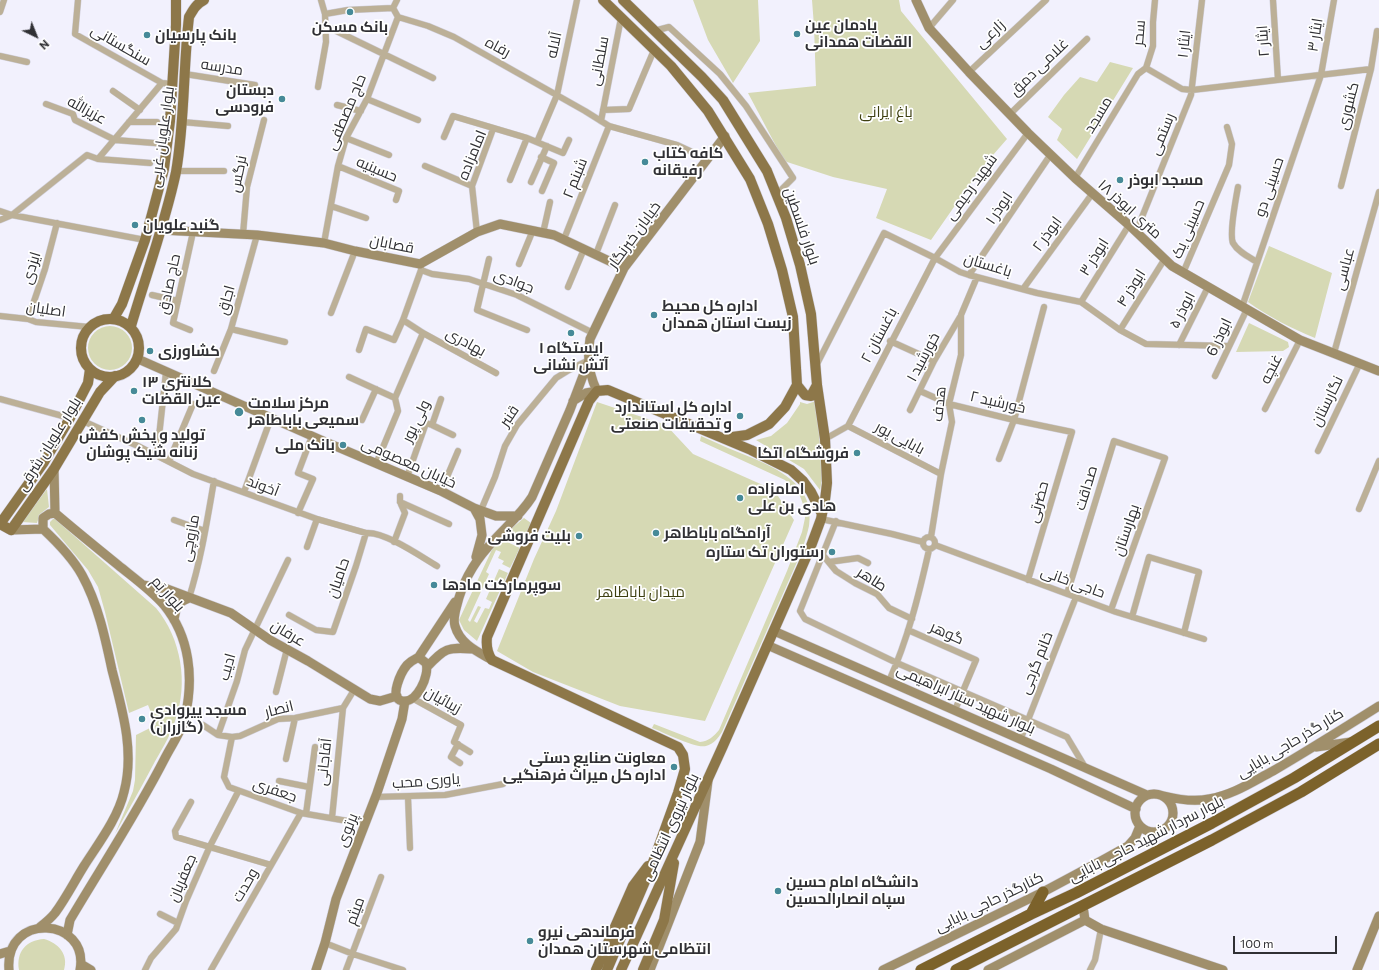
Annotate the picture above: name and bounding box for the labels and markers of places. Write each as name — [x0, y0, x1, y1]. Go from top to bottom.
marker: بانک مسکن — [345, 7, 355, 17]
place label: یادمان عین القضات همدانی — [805, 16, 912, 51]
place label: بانک مسکن — [312, 18, 388, 36]
place label: بانک پارسیان — [155, 26, 237, 44]
marker: یادمان عین القضات همدانی — [792, 29, 802, 39]
marker: بانک پارسیان — [142, 30, 152, 40]
place label: دبستان فرودسی — [215, 81, 274, 116]
marker: دبستان فرودسی — [277, 94, 287, 104]
place label: کافه کتاب رفیقانه — [653, 144, 723, 179]
marker: کافه کتاب رفیقانه — [640, 157, 650, 167]
place label: مسجد ابوذر — [1128, 171, 1204, 189]
marker: مسجد ابوذر — [1115, 175, 1125, 185]
place label: گنبد علویان — [143, 216, 220, 234]
marker: گنبد علویان — [130, 220, 140, 230]
place label: اداره کل محیط زیست استان همدان — [662, 297, 792, 332]
marker: اداره کل محیط زیست استان همدان — [649, 310, 659, 320]
marker: ایستگاه ۱ آتش نشانی — [566, 328, 576, 338]
place label: ایستگاه ۱ آتش نشانی — [533, 339, 609, 374]
place label: کشاورزی — [158, 342, 220, 360]
marker: کشاورزی — [145, 346, 155, 356]
place label: کلانتری ۱۳ عین القضات — [142, 373, 221, 408]
marker: کلانتری ۱۳ عین القضات — [129, 386, 139, 396]
place label: مرکز سلامت سمیعی باباطاهر — [248, 394, 359, 429]
place label: اداره کل استاندارد و تحقیقات صنعتی — [611, 398, 732, 433]
marker: مرکز سلامت سمیعی باباطاهر — [233, 406, 245, 418]
marker: اداره کل استاندارد و تحقیقات صنعتی — [735, 411, 745, 421]
marker: تولید و پخش کفش زنانه شیک پوشان — [137, 415, 147, 425]
place label: تولید و پخش کفش زنانه شیک پوشان — [79, 426, 205, 461]
place label: بانک ملی — [275, 436, 335, 454]
marker: بانک ملی — [338, 440, 348, 450]
place label: فروشگاه اتکا — [757, 444, 849, 462]
marker: فروشگاه اتکا — [852, 448, 862, 458]
place label: امامزاده هادی بن علی — [748, 480, 836, 515]
marker: امامزاده هادی بن علی — [735, 493, 745, 503]
place label: آرامگاه باباطاهر — [664, 524, 771, 542]
place label: بلیت فروشی — [487, 527, 571, 545]
marker: آرامگاه باباطاهر — [651, 528, 661, 538]
marker: بلیت فروشی — [574, 531, 584, 541]
place label: رستوران تک ستاره — [706, 543, 824, 561]
marker: رستوران تک ستاره — [827, 547, 837, 557]
place label: سوپرمارکت مادها — [442, 576, 561, 594]
marker: سوپرمارکت مادها — [429, 580, 439, 590]
place label: مسجد پیروادی (گازران) — [150, 701, 247, 736]
marker: مسجد پیروادی (گازران) — [137, 714, 147, 724]
place label: معاونت صنایع دستی اداره کل میراث فرهنگیی — [503, 749, 666, 784]
marker: معاونت صنایع دستی اداره کل میراث فرهنگیی — [669, 762, 679, 772]
place label: دانشگاه امام حسین سپاه انصارالحسین — [786, 873, 918, 908]
marker: دانشگاه امام حسین سپاه انصارالحسین — [773, 886, 783, 896]
place label: فرماندهی نیرو انتظامی شهرستان همدان — [538, 923, 711, 958]
marker: فرماندهی نیرو انتظامی شهرستان همدان — [525, 936, 535, 946]

